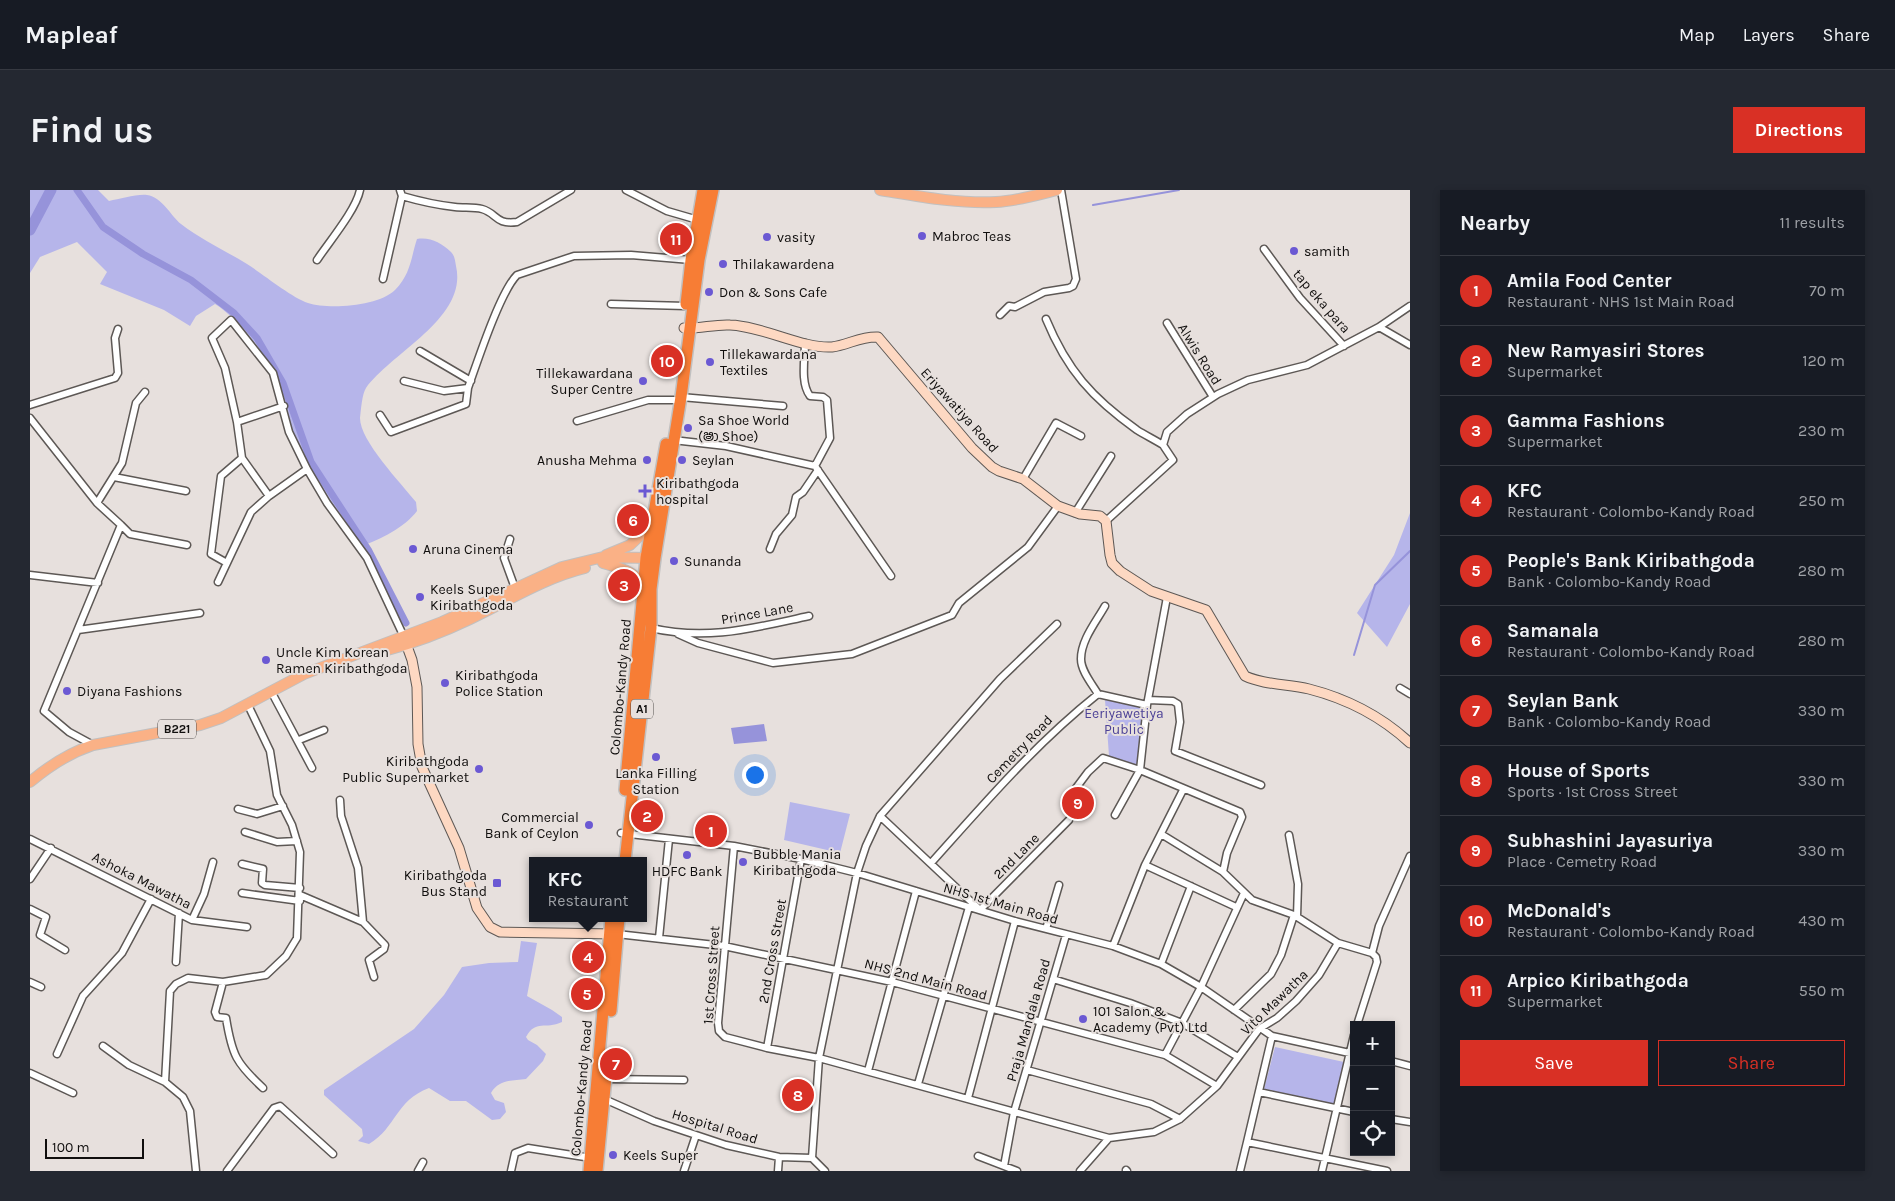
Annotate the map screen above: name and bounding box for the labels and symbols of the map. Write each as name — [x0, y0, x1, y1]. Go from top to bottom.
pin: 11 — [660, 220, 692, 258]
place label: Mabroc Teas — [932, 228, 1011, 245]
place label: vasity — [777, 229, 816, 246]
marker: Mabroc Teas — [916, 230, 928, 242]
marker: vasity — [761, 231, 773, 243]
place label: samith — [1304, 243, 1350, 260]
marker: samith — [1288, 245, 1300, 257]
place label: Thilakawardena — [733, 256, 834, 273]
marker: Thilakawardena — [717, 258, 729, 270]
street label: tap eka para — [1289, 266, 1354, 337]
place label: Don & Sons Cafe — [719, 284, 827, 301]
marker: Don & Sons Cafe — [703, 286, 715, 298]
street label: Alwis Road — [1174, 320, 1225, 388]
pin: 10 — [651, 342, 683, 380]
place label: Tillekawardana Textiles — [720, 346, 817, 379]
marker: Tillekawardana Textiles — [704, 356, 716, 368]
street label: Eriyawatiya Road — [917, 364, 1002, 456]
place label: Tillekawardana Super Centre — [536, 365, 633, 398]
marker: Tillekawardana Super Centre — [637, 375, 649, 387]
place label: Sa Shoe World (ෂා Shoe) — [698, 412, 790, 445]
marker: Sa Shoe World (ෂා Shoe) — [682, 422, 694, 434]
place label: Anusha Mehma — [537, 452, 637, 469]
place label: Seylan — [692, 452, 734, 469]
marker: Anusha Mehma — [641, 454, 653, 466]
marker: Seylan — [676, 454, 688, 466]
place label: Kiribathgoda hospital — [656, 475, 739, 508]
marker: Kiribathgoda hospital — [638, 484, 652, 498]
pin: 6 — [617, 501, 649, 539]
place label: Aruna Cinema — [423, 541, 513, 558]
marker: Aruna Cinema — [407, 543, 419, 555]
place label: Sunanda — [684, 553, 742, 570]
marker: Sunanda — [668, 555, 680, 567]
pin: 3 — [608, 566, 640, 604]
place label: Keels Super Kiribathgoda — [430, 581, 513, 614]
marker: Keels Super Kiribathgoda — [414, 591, 426, 603]
street label: Prince Lane — [720, 599, 795, 628]
street label: Colombo-Kandy Road — [606, 618, 635, 756]
place label: Uncle Kim Korean Ramen Kiribathgoda — [276, 644, 408, 677]
marker: Uncle Kim Korean Ramen Kiribathgoda — [260, 654, 272, 666]
place label: Kiribathgoda Police Station — [455, 667, 543, 700]
marker: Kiribathgoda Police Station — [439, 677, 451, 689]
place label: Diyana Fashions — [77, 683, 182, 700]
marker: Diyana Fashions — [61, 685, 73, 697]
road number: A1 — [631, 699, 653, 718]
park label: Eeriyawetiya Public — [1084, 705, 1164, 738]
street label: Cemetry Road — [983, 712, 1056, 787]
road number: B221 — [158, 720, 196, 738]
marker: Lanka Filling Station — [650, 751, 662, 763]
place label: Kiribathgoda Public Supermarket — [342, 753, 469, 786]
your location — [742, 762, 768, 788]
marker: Kiribathgoda Public Supermarket — [473, 763, 485, 775]
place label: Lanka Filling Station — [615, 765, 697, 798]
pin: 9 — [1062, 784, 1094, 822]
pin: 2 — [631, 797, 663, 835]
place label: Commercial Bank of Ceylon — [485, 809, 579, 842]
pin: 1 — [695, 812, 727, 850]
marker: Commercial Bank of Ceylon — [583, 819, 595, 831]
street label: 2nd Lane — [990, 830, 1043, 883]
place label: Bubble Mania Kiribathgoda — [753, 846, 841, 879]
street label: Ashoka Mawatha — [89, 848, 194, 913]
marker: HDFC Bank — [681, 849, 693, 861]
marker: Bubble Mania Kiribathgoda — [737, 856, 749, 868]
place label: HDFC Bank — [652, 863, 722, 880]
place label: Kiribathgoda Bus Stand — [404, 867, 487, 900]
marker: Kiribathgoda Bus Stand — [491, 877, 503, 889]
street label: NHS 1st Main Road — [941, 879, 1060, 928]
street label: 2nd Cross Street — [755, 897, 790, 1005]
street label: 1st Cross Street — [700, 925, 723, 1025]
pin: 4 — [572, 938, 604, 976]
street label: NHS 2nd Main Road — [863, 955, 989, 1004]
street label: Praja Mandala Road — [1003, 957, 1054, 1084]
street label: Vito Mawatha — [1237, 966, 1312, 1039]
pin: 5 — [571, 975, 603, 1013]
place label: 101 Salon & Academy (Pvt) Ltd — [1093, 1003, 1208, 1036]
marker: 101 Salon & Academy (Pvt) Ltd — [1077, 1013, 1089, 1025]
street label: Colombo-Kandy Road — [567, 1019, 596, 1157]
pin: 7 — [600, 1045, 632, 1083]
pin: 8 — [782, 1076, 814, 1114]
street label: Hospital Road — [670, 1105, 760, 1148]
scale bar — [45, 1136, 144, 1159]
place label: Keels Super — [623, 1147, 699, 1164]
marker: Keels Super — [607, 1149, 619, 1161]

